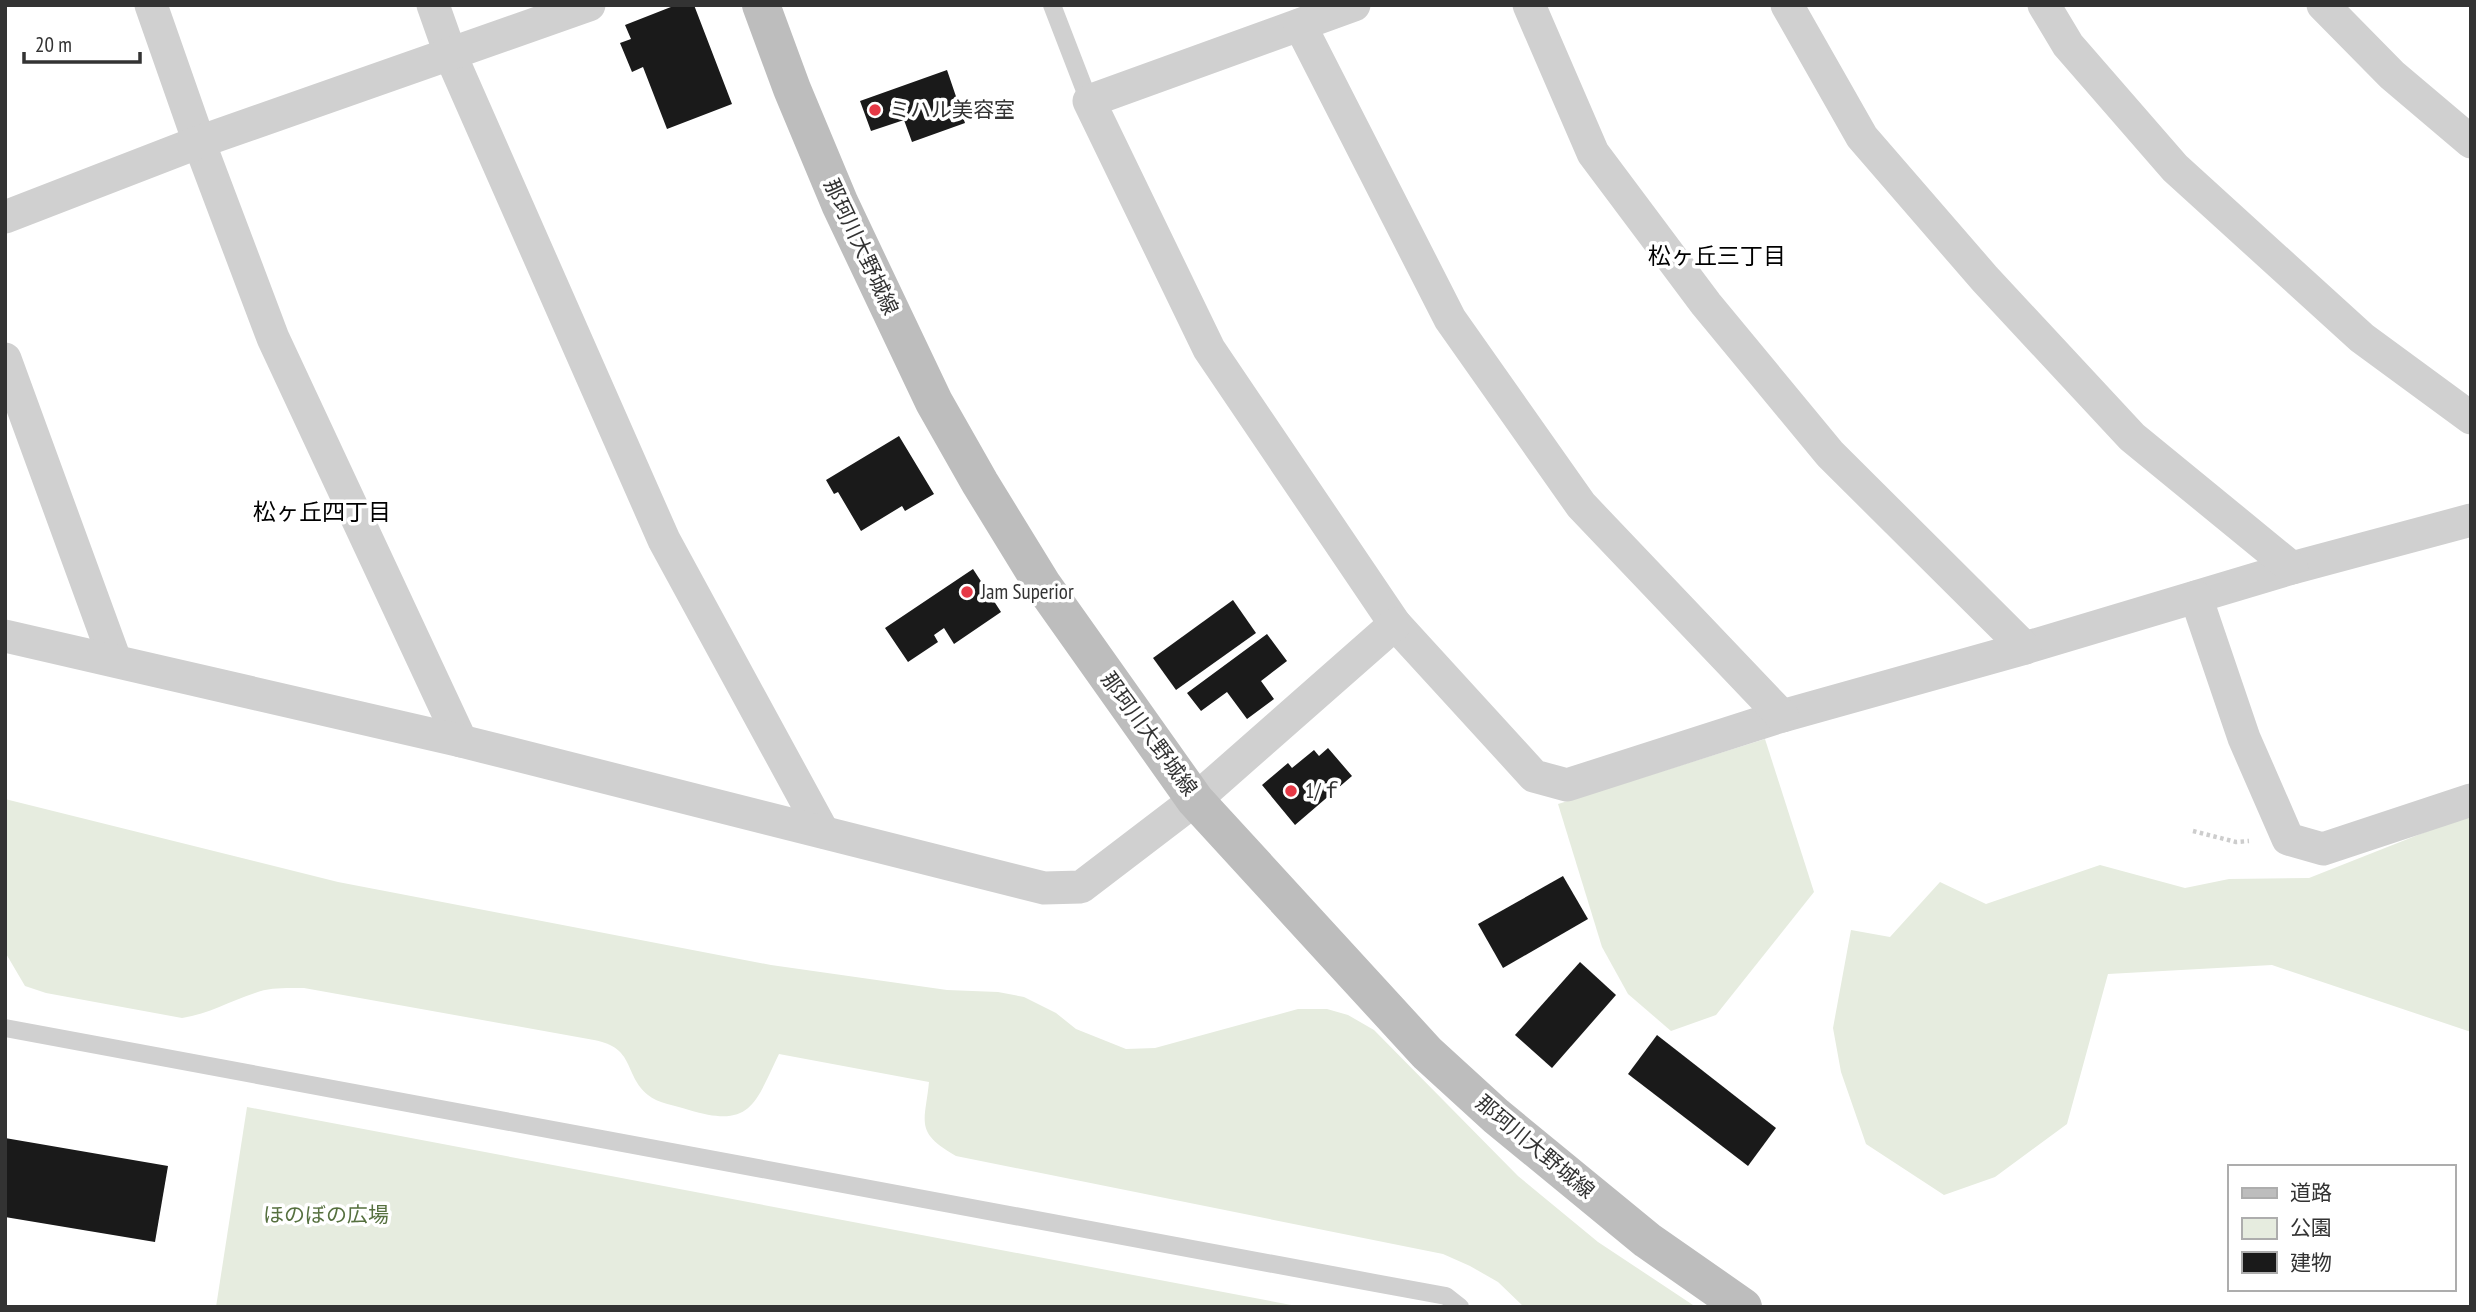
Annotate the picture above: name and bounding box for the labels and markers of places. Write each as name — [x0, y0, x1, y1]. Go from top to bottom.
place label: ミハル美容室 — [889, 96, 1015, 123]
marker: ミハル美容室 — [867, 102, 883, 118]
place label: Jam Superior — [980, 578, 1074, 605]
marker: Jam Superior — [959, 584, 975, 600]
place label: 1/ｆ — [1305, 777, 1342, 804]
marker: 1/ｆ — [1283, 783, 1299, 799]

